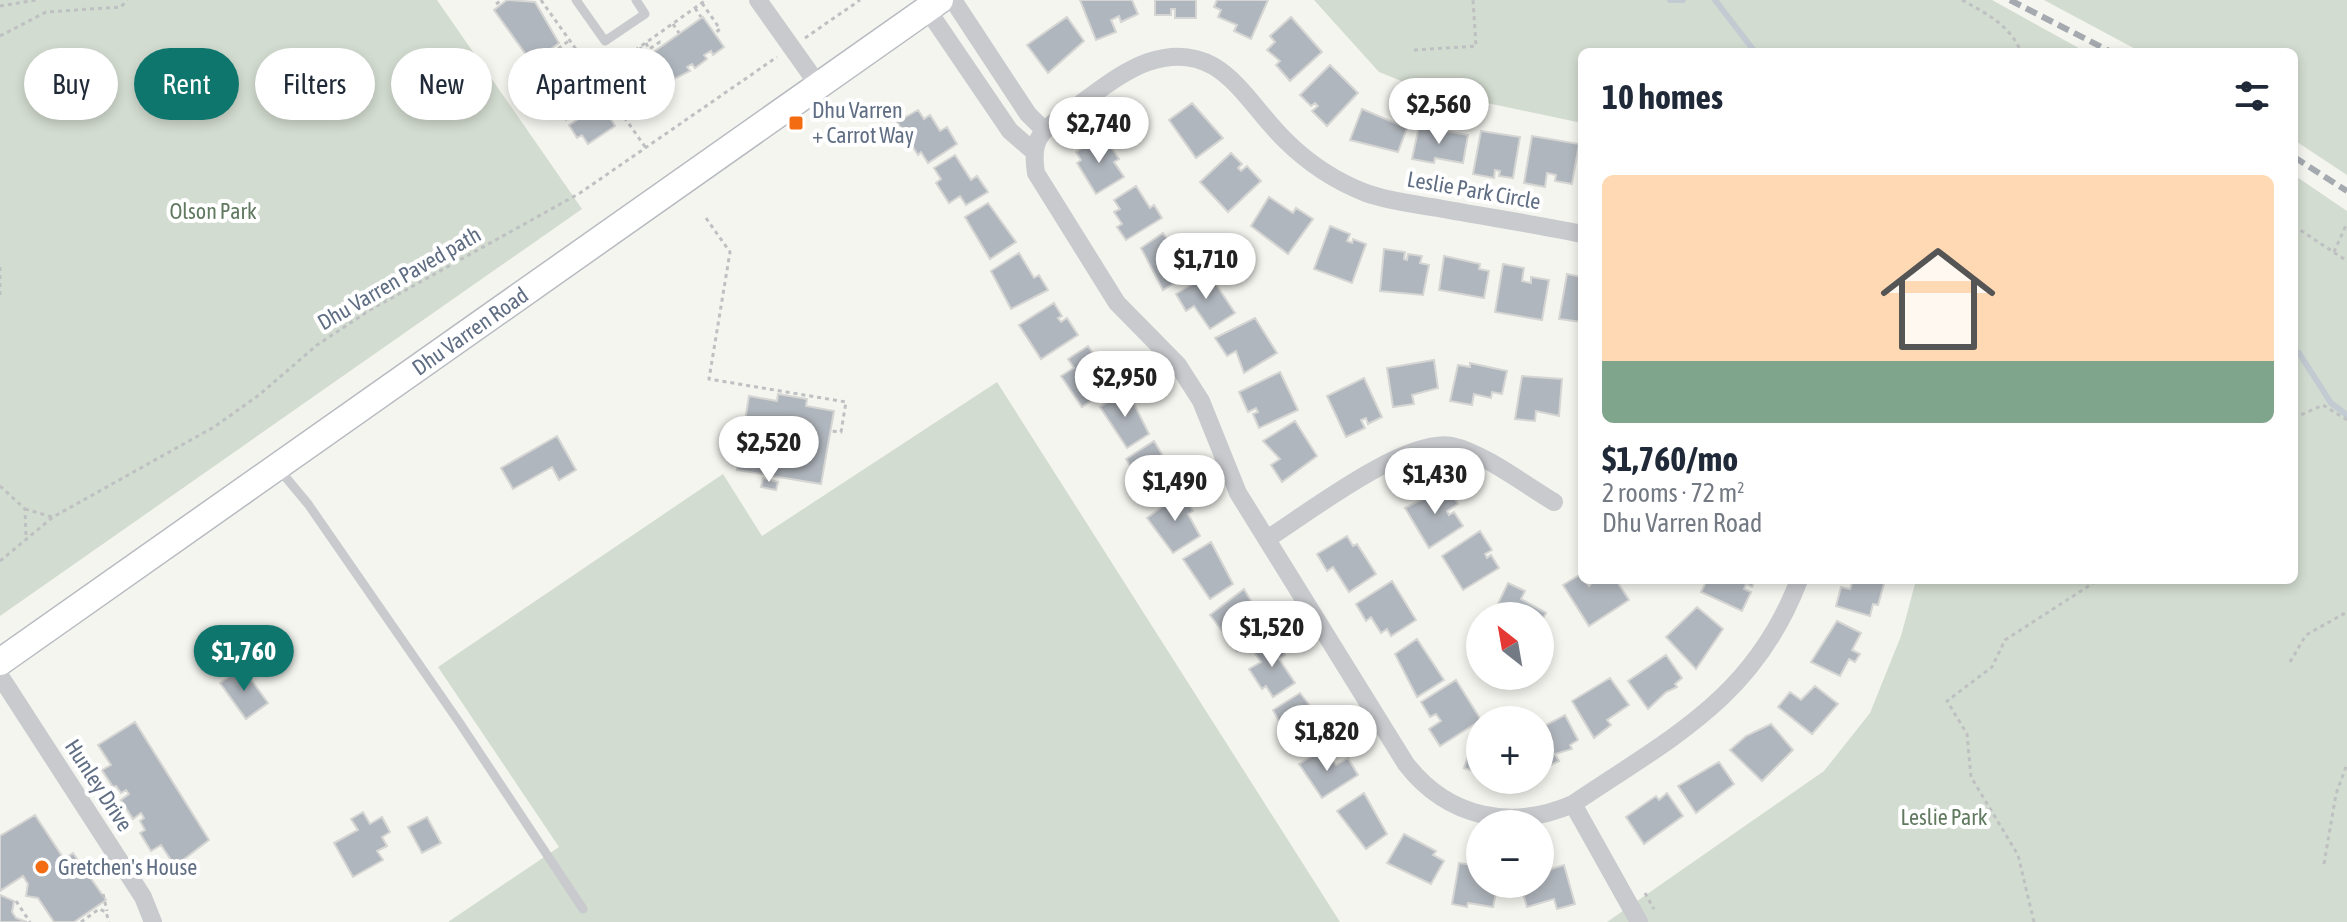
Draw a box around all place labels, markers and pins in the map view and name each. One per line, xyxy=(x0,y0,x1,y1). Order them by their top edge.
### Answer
pin: $2,560 xyxy=(1374,78,1504,146)
place label: Dhu Varren + Carrot Way xyxy=(812,97,914,148)
pin: $2,740 xyxy=(1034,97,1164,165)
marker: Dhu Varren + Carrot Way xyxy=(787,114,805,132)
pin: $1,710 xyxy=(1141,233,1271,301)
pin: $2,950 xyxy=(1060,351,1190,419)
pin: $2,520 xyxy=(704,416,834,484)
pin: $1,430 xyxy=(1370,448,1500,516)
pin: $1,490 xyxy=(1110,455,1240,523)
pin: $1,520 xyxy=(1207,601,1337,669)
pin: $1,760 xyxy=(179,625,309,693)
pin: $1,820 xyxy=(1262,705,1392,773)
place label: Gretchen's House xyxy=(58,854,197,880)
marker: Gretchen's House xyxy=(33,858,51,876)

